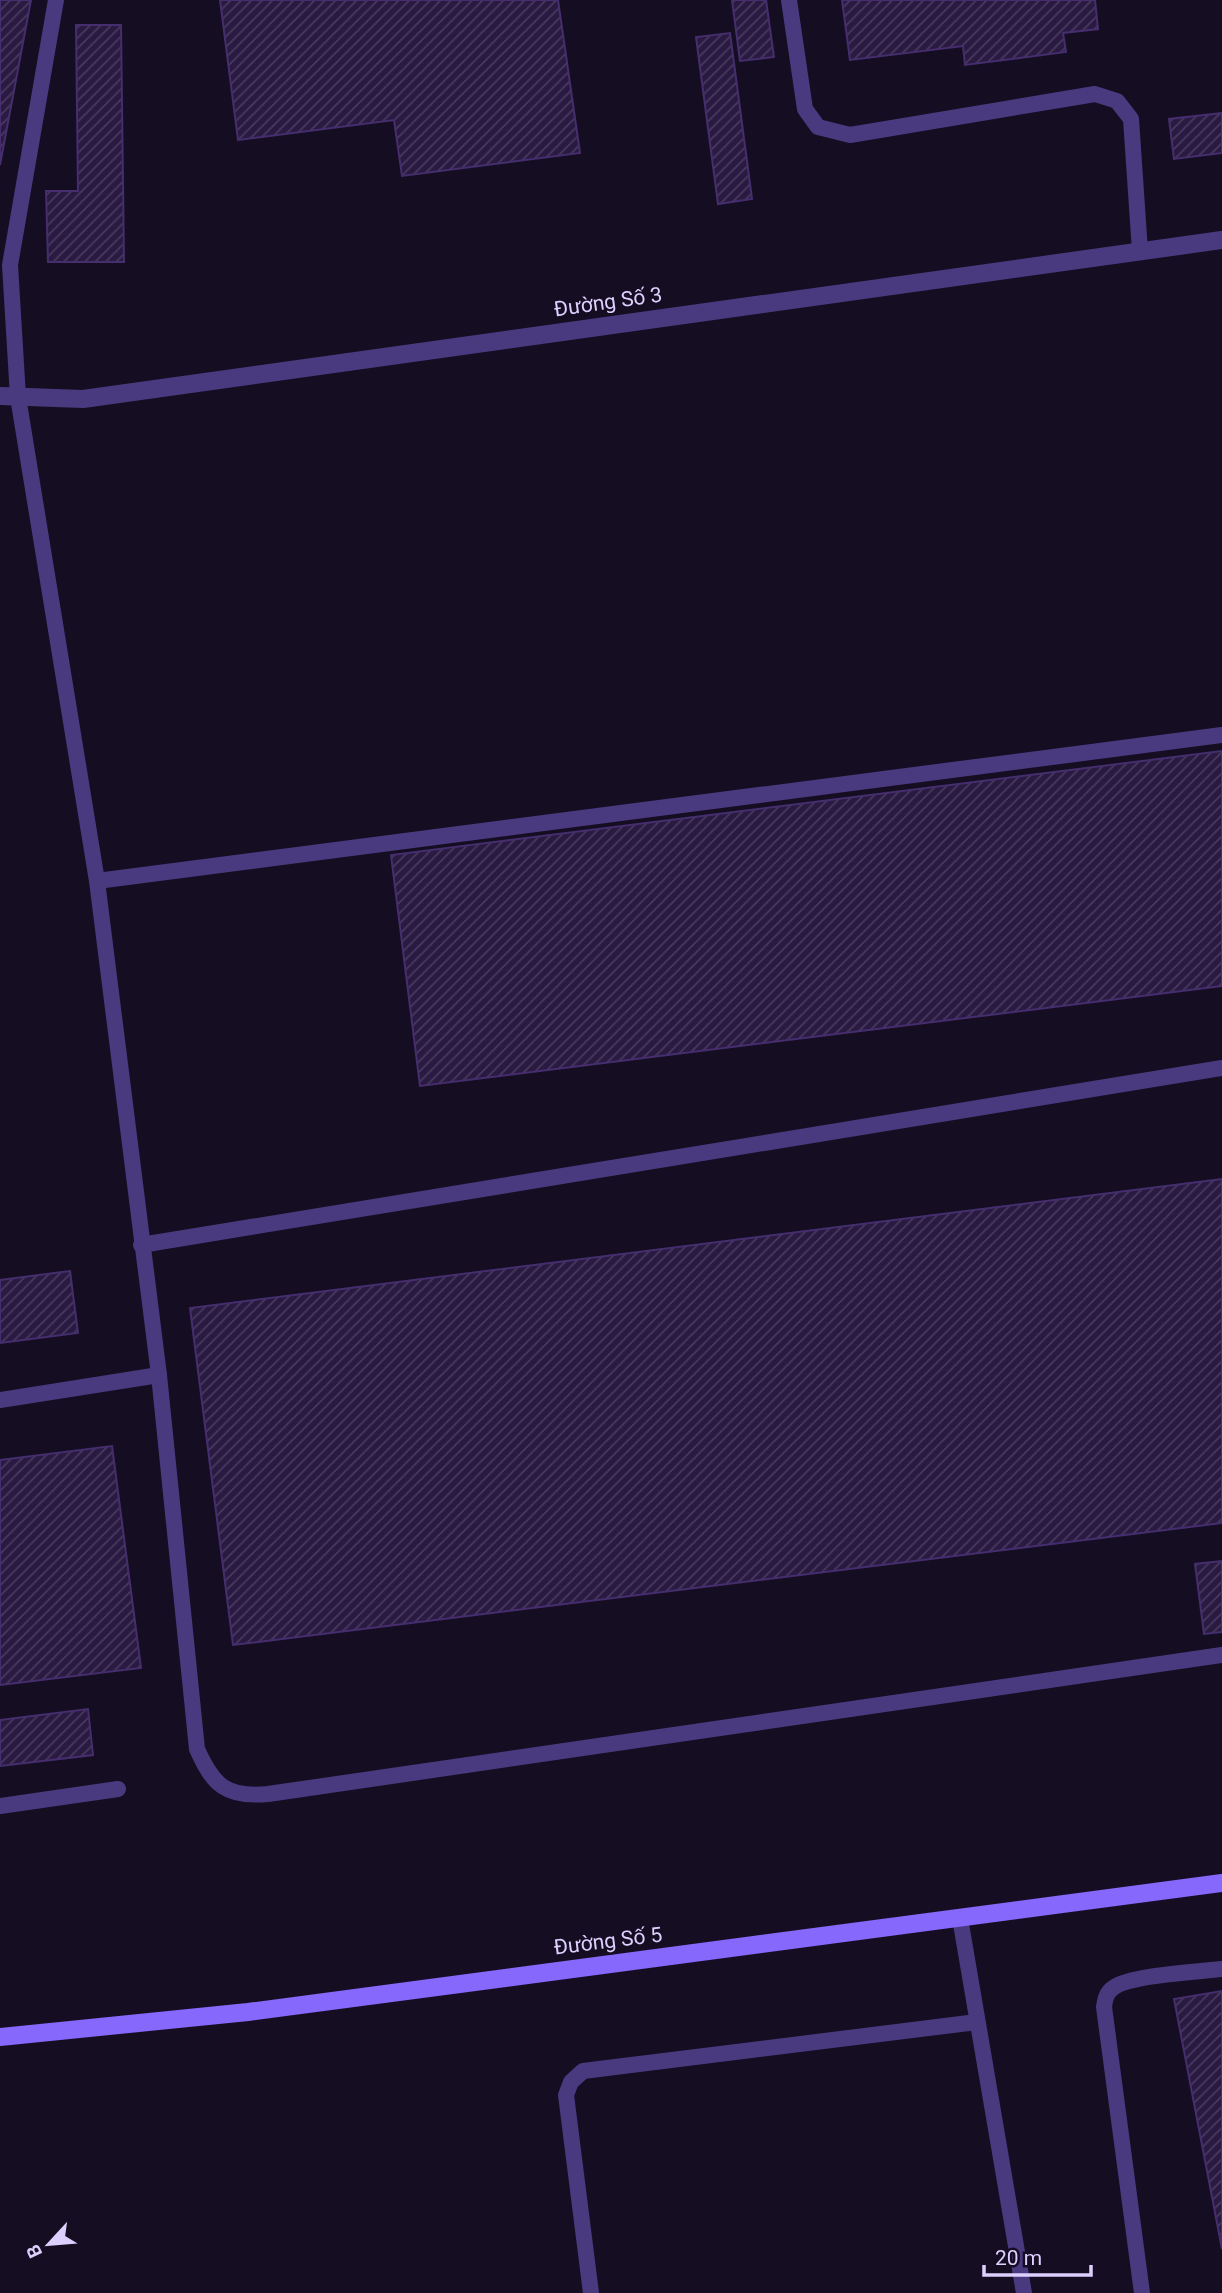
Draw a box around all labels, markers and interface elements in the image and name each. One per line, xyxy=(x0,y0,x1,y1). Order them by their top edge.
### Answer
street label: Đường Số 3 xyxy=(552,283,664,321)
street label: Đường Số 5 xyxy=(552,1922,664,1960)
north arrow xyxy=(14,2209,84,2279)
scale bar xyxy=(984,2234,1091,2278)
text: B xyxy=(21,2241,47,2262)
text: 20 m xyxy=(995,2246,1042,2270)

